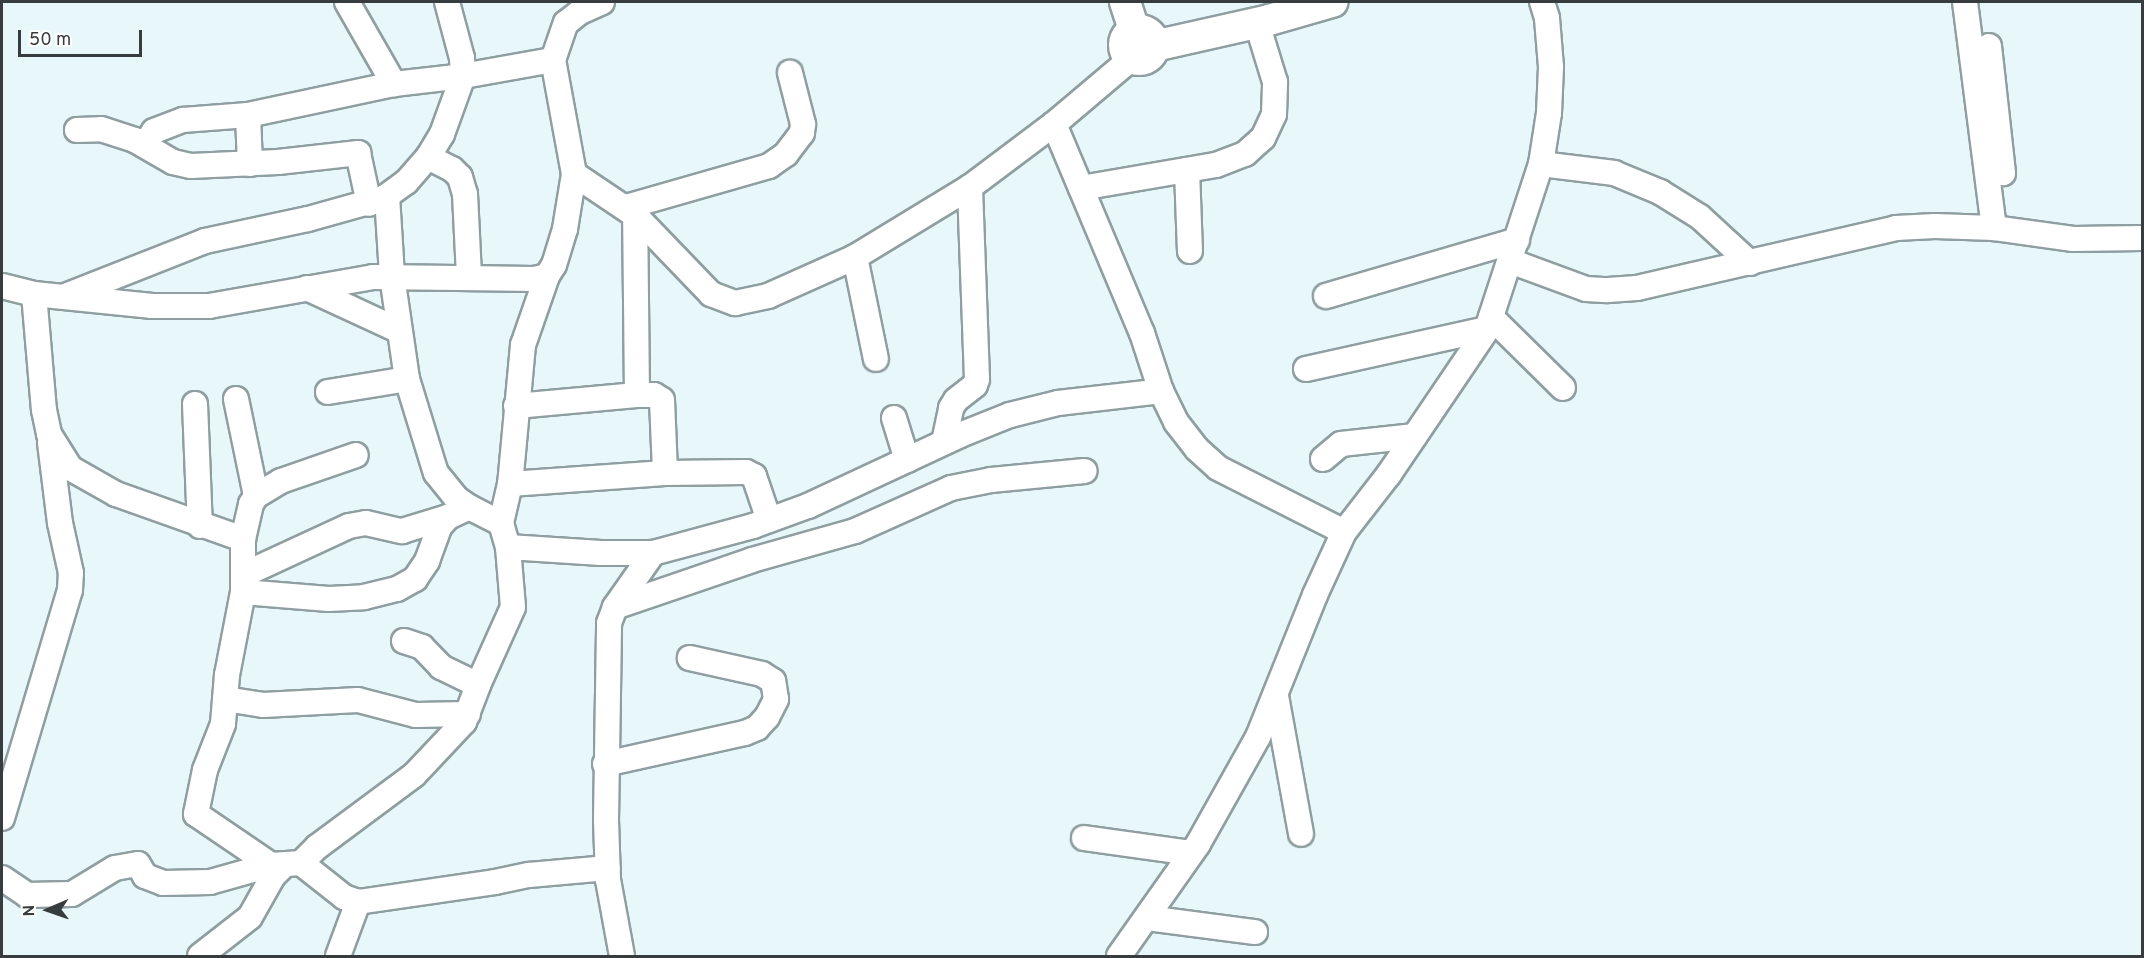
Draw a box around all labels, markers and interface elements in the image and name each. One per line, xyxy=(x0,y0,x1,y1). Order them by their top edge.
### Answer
scale bar xyxy=(21,18,146,56)
text: 50 m xyxy=(29,29,71,52)
north arrow xyxy=(18,880,78,940)
text: N xyxy=(20,905,40,917)

